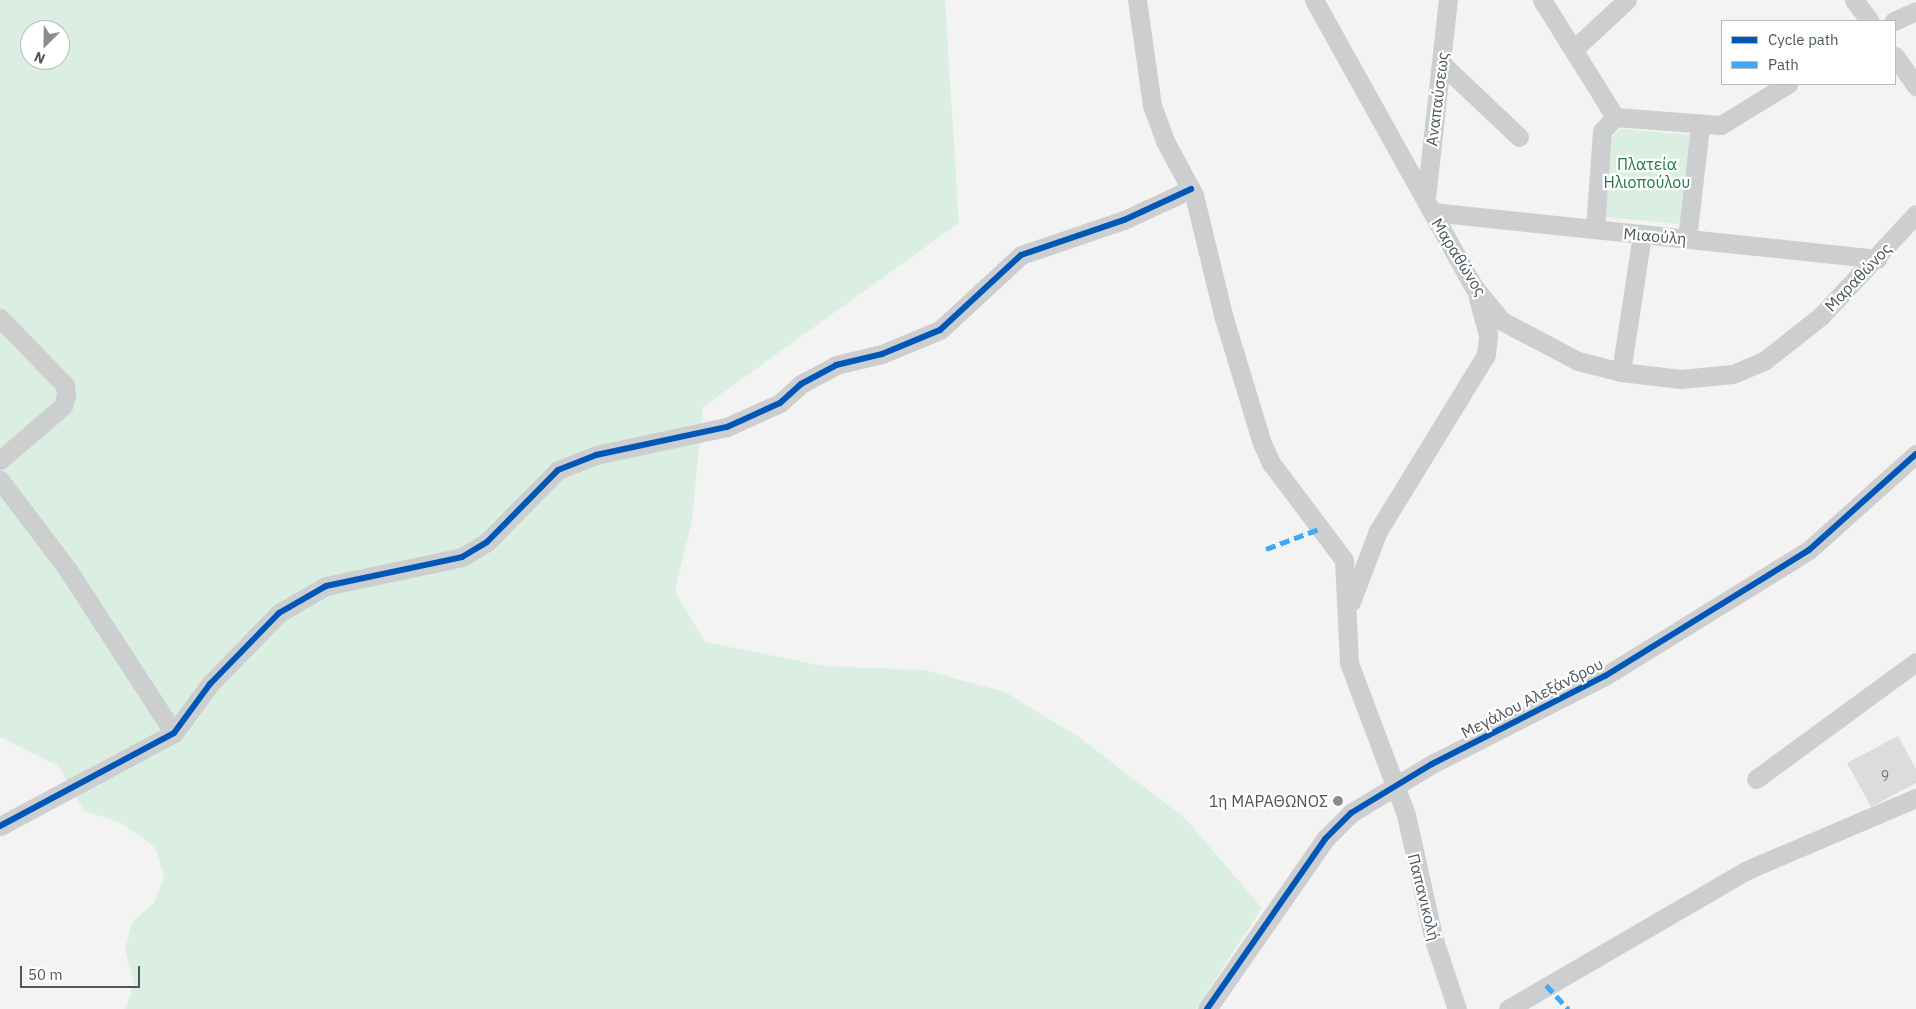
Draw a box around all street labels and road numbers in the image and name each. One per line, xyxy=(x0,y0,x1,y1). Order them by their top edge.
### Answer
street label: Αναπαύσεως xyxy=(1422,51,1452,147)
street label: Μαραθώνος xyxy=(1428,215,1490,299)
street label: Μιαούλη xyxy=(1623,224,1687,248)
street label: Μαραθώνος xyxy=(1821,239,1895,315)
street label: Μεγάλου Αλεξάνδρου xyxy=(1458,654,1606,742)
street label: Παπανικολή xyxy=(1404,852,1444,942)

